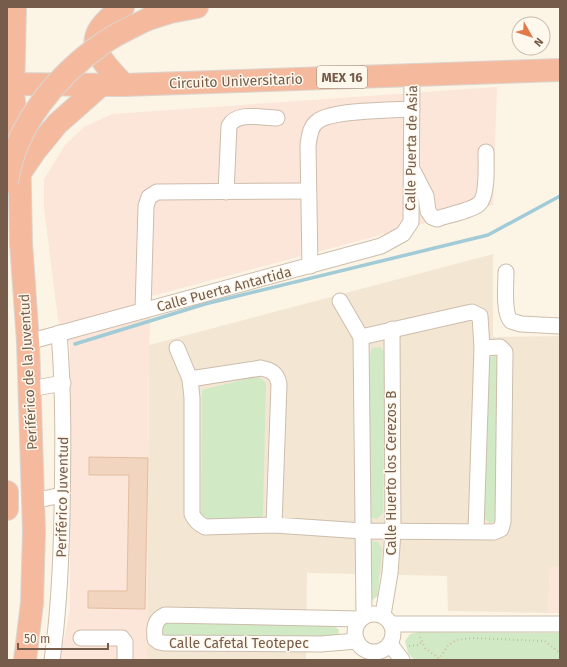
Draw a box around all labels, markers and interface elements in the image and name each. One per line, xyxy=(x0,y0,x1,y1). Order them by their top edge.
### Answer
north arrow xyxy=(511,16,551,56)
text: N xyxy=(531,35,546,49)
road number: MEX 16 xyxy=(317,66,367,88)
street label: Circuito Universitario xyxy=(169,71,303,92)
street label: Calle Puerta de Asia xyxy=(402,85,421,211)
street label: Calle Puerta Antartida xyxy=(155,263,293,316)
street label: Periférico de la Juventud xyxy=(16,294,41,450)
street label: Calle Huerto los Cerezos B xyxy=(383,390,400,556)
street label: Periférico Juventud xyxy=(53,436,72,558)
scale bar xyxy=(18,625,108,651)
text: 50 m xyxy=(24,632,50,646)
street label: Calle Cafetal Teotepec xyxy=(169,635,309,652)

